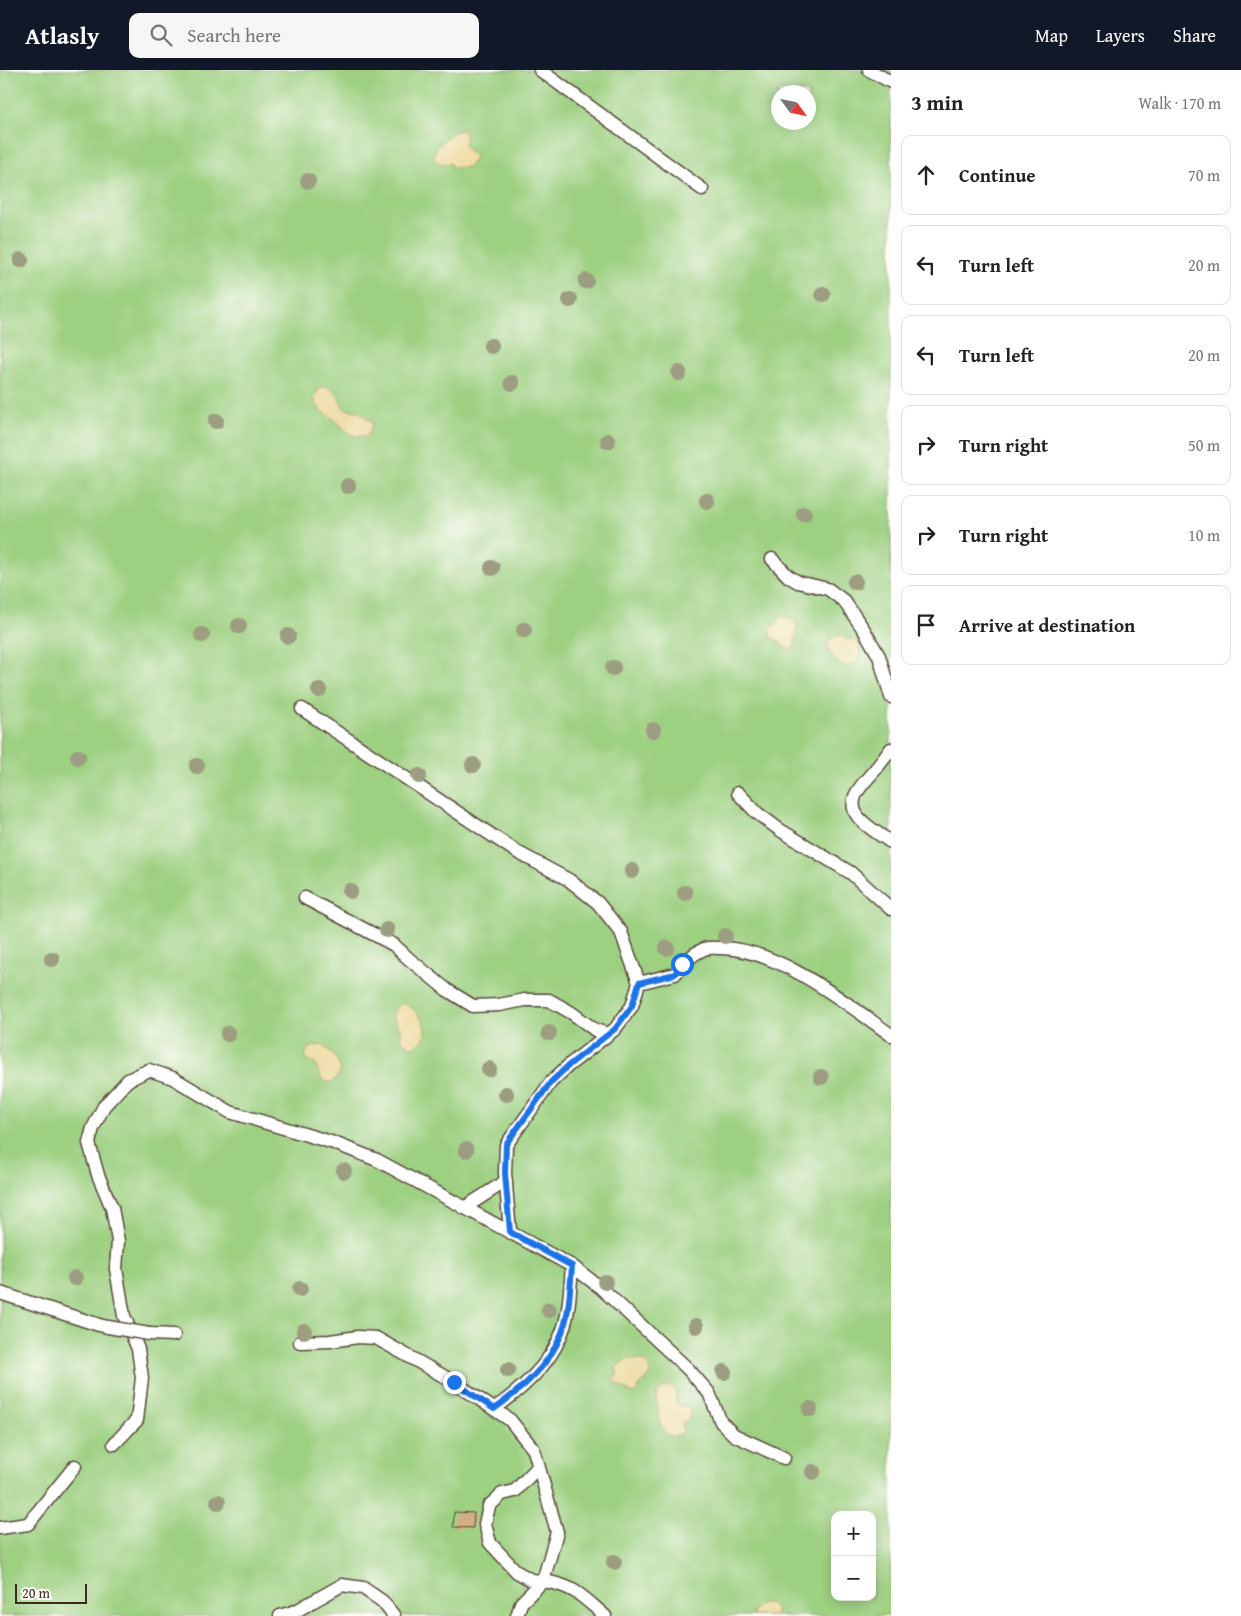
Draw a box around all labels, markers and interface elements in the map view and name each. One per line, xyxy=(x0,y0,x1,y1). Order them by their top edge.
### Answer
search box xyxy=(129,13,479,58)
text: Atlasly xyxy=(25,18,99,53)
icon: search xyxy=(147,21,175,49)
text: Search here xyxy=(187,21,281,49)
text: Map xyxy=(1035,22,1068,49)
text: Layers xyxy=(1096,22,1145,49)
text: Share xyxy=(1173,22,1216,49)
north arrow xyxy=(771,85,816,130)
text: 3 min xyxy=(911,87,963,118)
text: Walk · 170 m xyxy=(1138,91,1221,115)
icon: ahead xyxy=(912,161,940,189)
text: Continue xyxy=(959,161,1036,189)
text: 70 m xyxy=(1188,163,1220,187)
icon: left xyxy=(912,251,940,279)
text: Turn left xyxy=(959,251,1034,279)
text: 20 m xyxy=(1188,253,1220,277)
icon: left xyxy=(912,341,940,369)
text: Turn left xyxy=(959,341,1034,369)
text: 20 m xyxy=(1188,343,1220,367)
icon: right xyxy=(912,431,940,459)
text: Turn right xyxy=(959,431,1048,459)
text: 50 m xyxy=(1188,433,1220,457)
icon: right xyxy=(912,521,940,549)
text: Turn right xyxy=(959,521,1048,549)
text: 10 m xyxy=(1188,523,1220,547)
icon: arrive xyxy=(912,611,940,639)
text: Arrive at destination xyxy=(959,611,1135,639)
route start xyxy=(671,953,694,976)
route end xyxy=(443,1371,466,1394)
map controls xyxy=(831,1511,876,1601)
button: + xyxy=(831,1511,876,1556)
button: − xyxy=(831,1556,876,1601)
scale bar xyxy=(15,1581,88,1604)
text: 20 m xyxy=(22,1583,50,1603)

